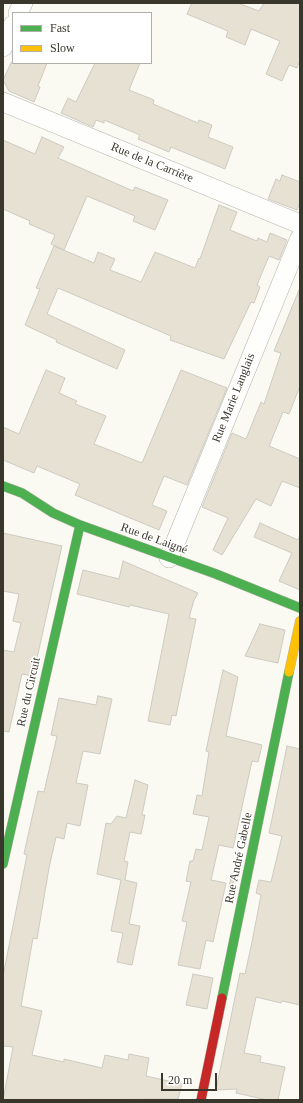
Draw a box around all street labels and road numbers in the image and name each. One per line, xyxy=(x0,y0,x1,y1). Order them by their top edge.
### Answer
street label: Rue de la Carrière xyxy=(109,140,195,186)
street label: Rue Marie Langlais xyxy=(209,351,259,445)
street label: Rue de Laigné xyxy=(119,520,189,558)
street label: Rue du Circuit xyxy=(14,656,44,728)
street label: Rue André Gabelle xyxy=(222,811,256,905)

